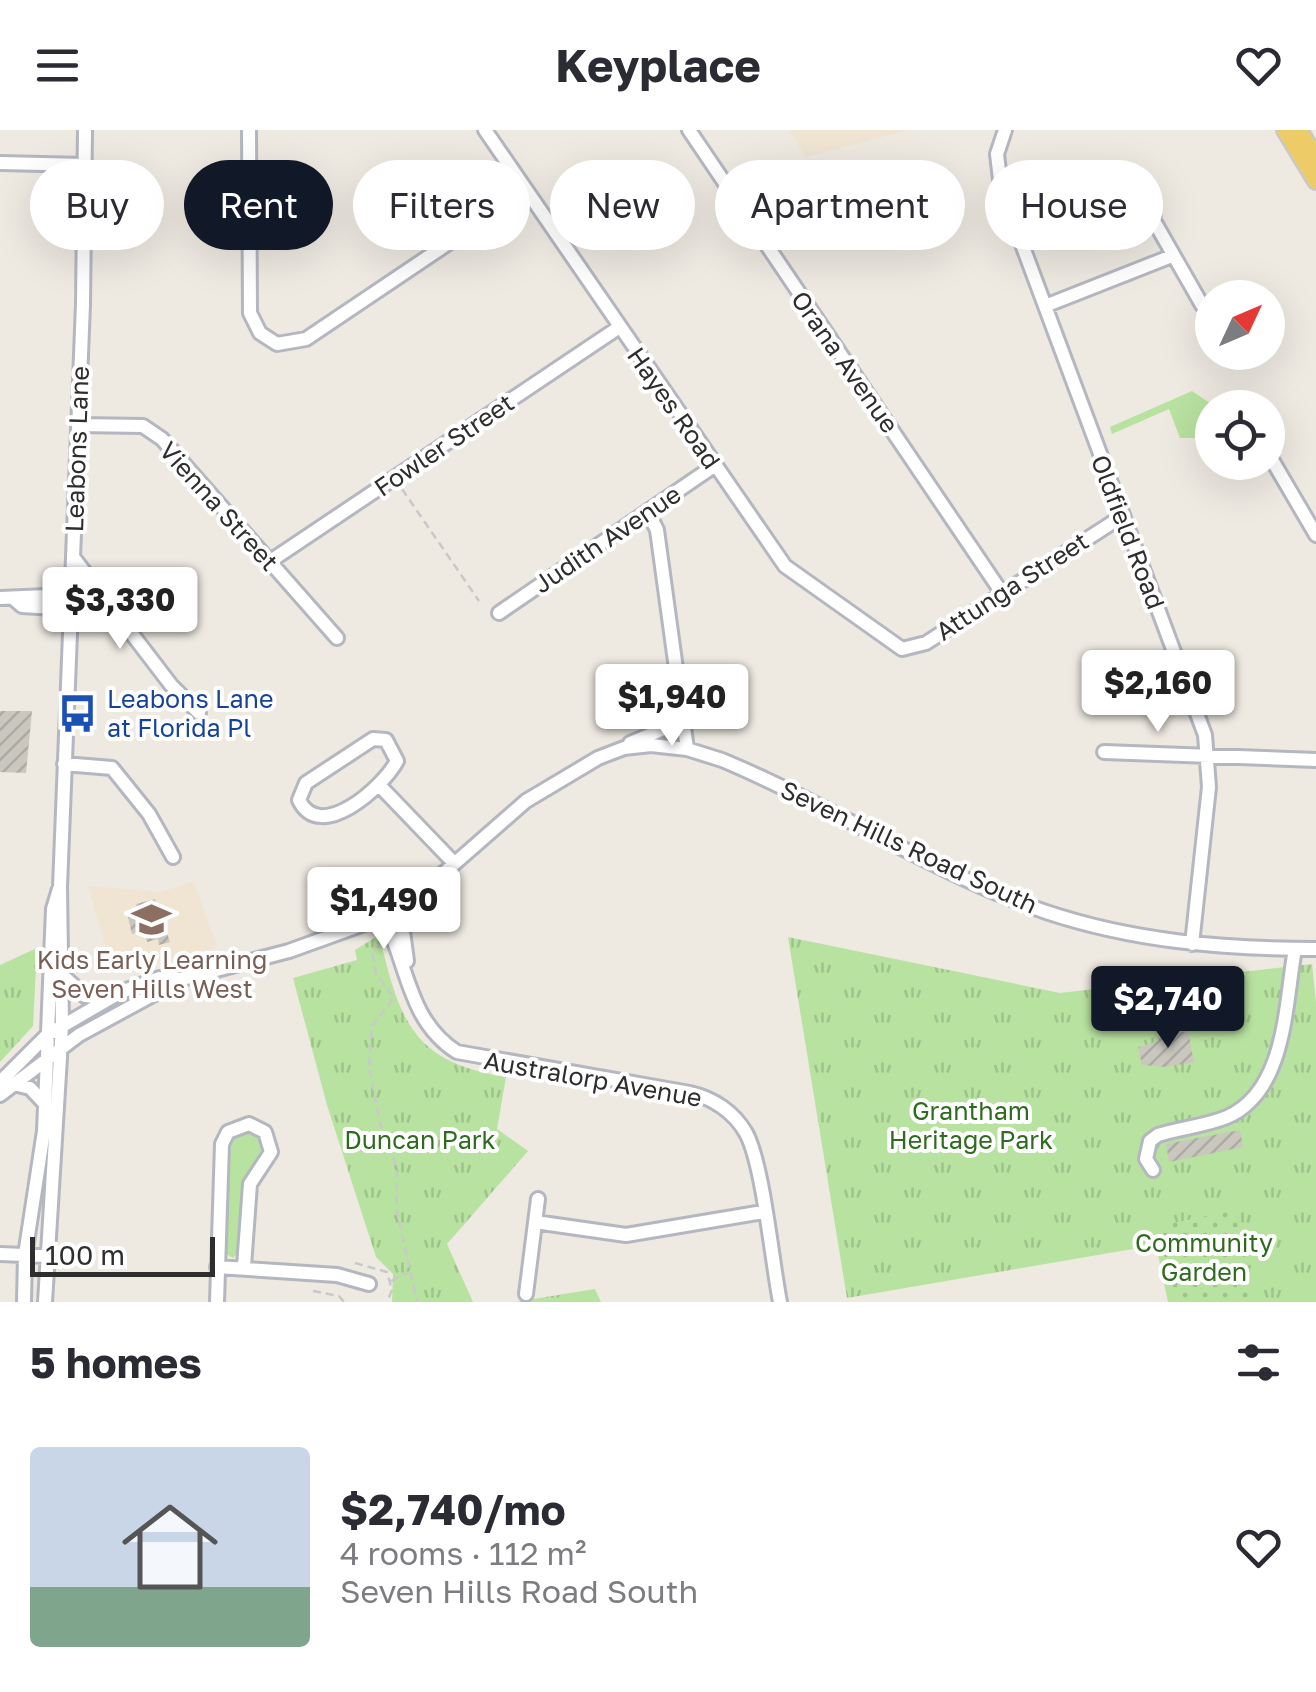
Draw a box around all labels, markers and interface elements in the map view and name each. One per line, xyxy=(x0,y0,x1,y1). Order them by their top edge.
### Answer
icon: menu xyxy=(30,38,85,93)
text: Keyplace xyxy=(555,38,761,92)
icon: heart xyxy=(1231,38,1286,93)
chip: Buy xyxy=(30,160,164,250)
chip: Rent xyxy=(184,160,333,250)
chip: Filters xyxy=(353,160,530,250)
chip: New xyxy=(550,160,695,250)
chip: Apartment xyxy=(715,160,965,250)
chip: House xyxy=(985,160,1163,250)
north arrow xyxy=(1195,280,1285,370)
map controls xyxy=(1195,280,1285,480)
street label: Orana Avenue xyxy=(785,285,906,439)
street label: Hayes Road xyxy=(621,341,728,475)
street label: Leabons Lane xyxy=(58,365,95,533)
street label: Fowler Street xyxy=(368,386,519,503)
button: locate xyxy=(1195,390,1285,480)
street label: Vienna Street xyxy=(153,435,285,577)
street label: Oldfield Road xyxy=(1085,450,1172,613)
street label: Judith Avenue xyxy=(527,478,686,599)
street label: Attunga Street xyxy=(930,525,1094,646)
pin: $3,330 xyxy=(39,567,201,652)
text: $3,330 xyxy=(64,580,176,618)
pin: $2,160 xyxy=(1077,650,1239,735)
text: $2,160 xyxy=(1104,663,1212,701)
pin: $1,940 xyxy=(591,664,753,749)
text: $1,940 xyxy=(617,677,727,715)
place label: Leabons Lane at Florida Pl xyxy=(107,683,273,743)
bus stop icon: Leabons Lane at Florida Pl xyxy=(56,692,98,734)
street label: Seven Hills Road South xyxy=(776,773,1043,920)
pin: $1,490 xyxy=(303,867,465,952)
text: $1,490 xyxy=(329,880,439,918)
school or university icon: Kids Early Learning Seven Hills West xyxy=(131,898,173,940)
place label: Kids Early Learning Seven Hills West xyxy=(37,944,267,1004)
pin: $2,740 xyxy=(1087,966,1249,1051)
text: $2,740 xyxy=(1113,979,1223,1017)
street label: Australorp Avenue xyxy=(482,1044,704,1113)
park label: Grantham Heritage Park xyxy=(889,1095,1053,1155)
park label: Duncan Park xyxy=(344,1124,496,1155)
park label: Community Garden xyxy=(1135,1227,1273,1287)
scale bar xyxy=(30,1232,215,1276)
text: 100 m xyxy=(45,1238,125,1271)
icon: filters xyxy=(1231,1335,1286,1390)
text: 5 homes xyxy=(30,1337,202,1387)
text: $2,740/mo xyxy=(340,1484,566,1534)
icon: home xyxy=(110,1487,230,1607)
icon: heart xyxy=(1231,1520,1286,1575)
text: 4 rooms · 112 m² xyxy=(340,1534,586,1572)
text: Seven Hills Road South xyxy=(340,1572,698,1610)

